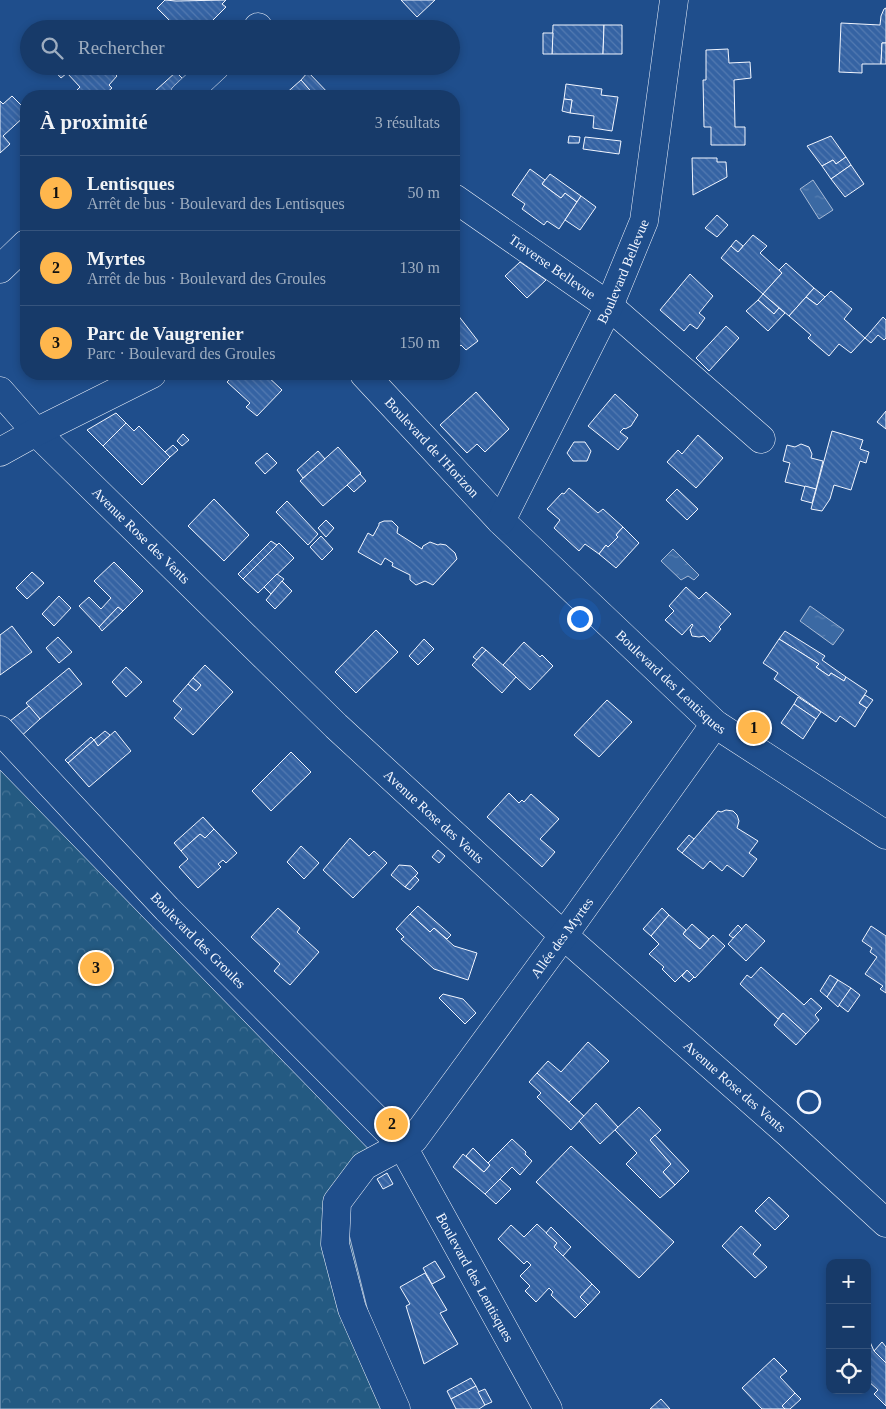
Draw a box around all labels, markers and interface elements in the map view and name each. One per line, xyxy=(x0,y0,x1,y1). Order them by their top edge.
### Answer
search box xyxy=(20,20,460,75)
icon: search xyxy=(38,34,66,62)
text: Rechercher xyxy=(78,37,165,58)
text: À proximité xyxy=(40,110,148,134)
text: 3 résultats xyxy=(375,114,440,131)
text: Lentisques xyxy=(87,173,175,194)
text: 1 xyxy=(52,184,60,201)
text: 50 m xyxy=(408,184,440,201)
text: Arrêt de bus · Boulevard des Lentisques xyxy=(87,195,345,212)
street label: Boulevard Bellevue xyxy=(594,217,651,326)
street label: Traverse Bellevue xyxy=(506,231,599,302)
text: Myrtes xyxy=(87,248,145,269)
text: 2 xyxy=(52,259,60,276)
text: 130 m xyxy=(400,259,440,276)
text: Arrêt de bus · Boulevard des Groules xyxy=(87,270,326,287)
text: Parc de Vaugrenier xyxy=(87,323,244,344)
text: 3 xyxy=(52,334,60,351)
text: 150 m xyxy=(400,334,440,351)
text: Parc · Boulevard des Groules xyxy=(87,345,275,362)
street label: Boulevard de l'Horizon xyxy=(382,394,482,500)
street label: Avenue Rose des Vents xyxy=(89,484,193,586)
your location xyxy=(567,606,593,632)
street label: Boulevard des Lentisques xyxy=(613,627,729,737)
pin: 1 xyxy=(738,709,770,747)
street label: Avenue Rose des Vents xyxy=(381,767,487,866)
street label: Boulevard des Groules xyxy=(148,889,249,991)
street label: Allée des Myrtes xyxy=(527,895,596,981)
pin: 3 xyxy=(80,949,112,987)
street label: Avenue Rose des Vents xyxy=(681,1037,789,1135)
pin: 2 xyxy=(376,1105,408,1143)
street label: Boulevard des Lentisques xyxy=(434,1210,517,1344)
map controls xyxy=(826,1259,871,1394)
button: + xyxy=(826,1259,871,1304)
button: − xyxy=(826,1304,871,1349)
button: locate xyxy=(826,1349,871,1394)

